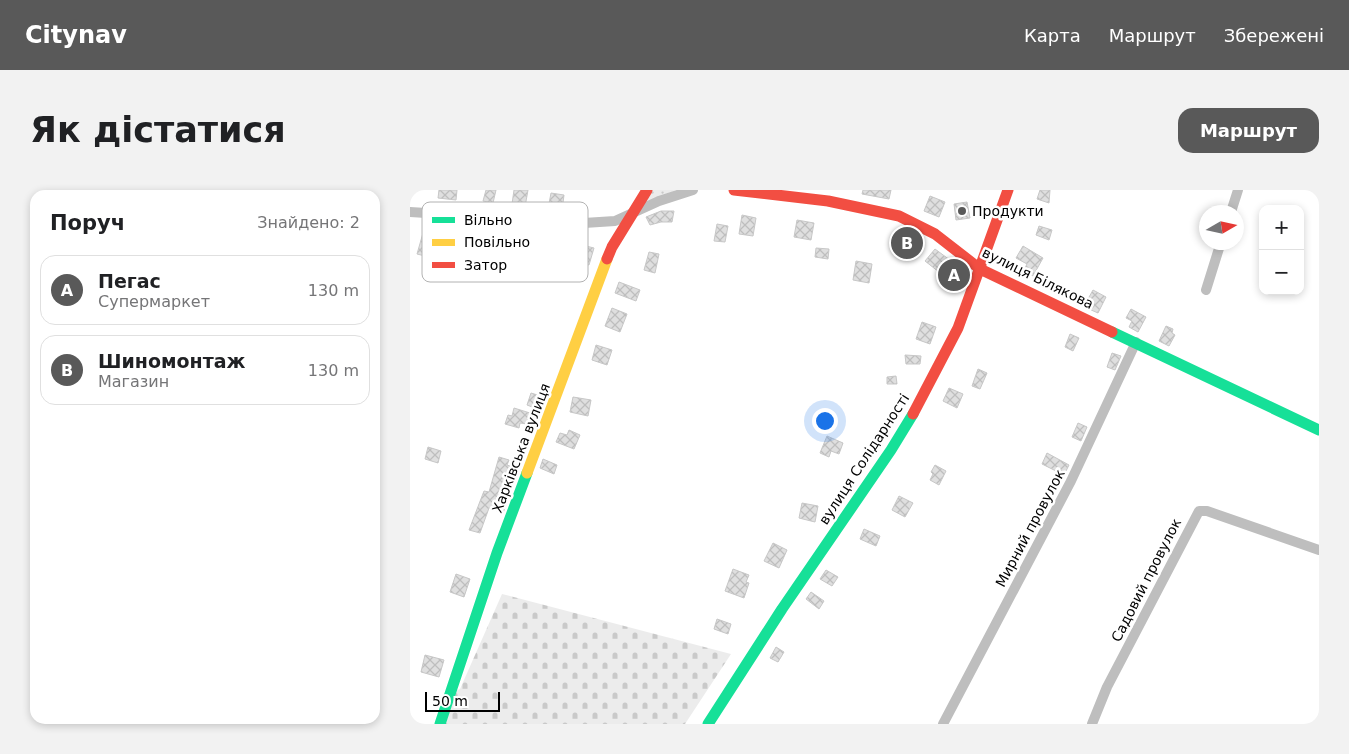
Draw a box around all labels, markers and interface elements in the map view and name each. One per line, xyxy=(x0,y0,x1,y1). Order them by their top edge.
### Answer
text: Citynav xyxy=(25,21,127,49)
text: Карта xyxy=(1024,25,1081,46)
text: Маршрут xyxy=(1109,25,1196,46)
text: Збережені xyxy=(1224,25,1324,46)
button: Маршрут xyxy=(1178,108,1319,153)
text: Як дістатися xyxy=(30,110,286,150)
legend xyxy=(422,202,588,282)
place label: Продукти xyxy=(972,203,1044,219)
marker: Продукти xyxy=(956,205,968,217)
north arrow xyxy=(1199,205,1244,250)
map controls xyxy=(1259,205,1304,295)
button: + xyxy=(1259,205,1304,250)
text: Поруч xyxy=(50,211,125,235)
text: Вільно xyxy=(464,212,512,228)
text: Знайдено: 2 xyxy=(257,213,360,232)
pin: B xyxy=(891,224,923,262)
text: Повільно xyxy=(464,234,530,250)
street label: вулиця Білякова xyxy=(980,244,1096,312)
button: − xyxy=(1259,250,1304,295)
pin: A xyxy=(938,256,970,294)
text: Затор xyxy=(464,257,507,273)
text: Пегас xyxy=(98,270,161,292)
text: A xyxy=(61,281,73,300)
text: 130 m xyxy=(308,281,359,300)
text: Супермаркет xyxy=(98,292,210,311)
text: Шиномонтаж xyxy=(98,350,245,372)
text: B xyxy=(61,361,73,380)
text: 130 m xyxy=(308,361,359,380)
text: Магазин xyxy=(98,372,169,391)
street label: Харківська вулиця xyxy=(489,381,553,515)
street label: вулиця Солідарності xyxy=(816,391,912,527)
your location xyxy=(812,408,838,434)
street label: Мирний провулок xyxy=(992,466,1068,590)
street label: Садовий провулок xyxy=(1108,516,1184,644)
scale bar xyxy=(425,689,500,712)
text: 50 m xyxy=(432,693,468,709)

